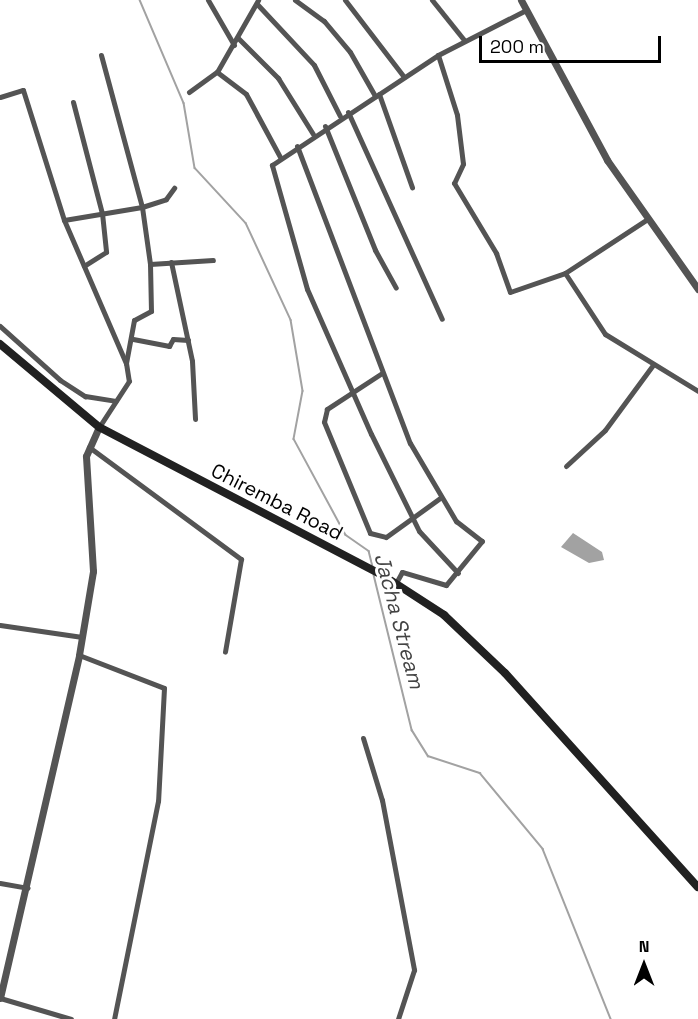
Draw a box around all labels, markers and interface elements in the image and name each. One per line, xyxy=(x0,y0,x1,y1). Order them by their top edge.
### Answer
scale bar xyxy=(482,24,664,62)
text: 200 m xyxy=(490,35,544,58)
street label: Chiremba Road xyxy=(207,458,347,546)
water label: Jacha Stream xyxy=(369,550,429,692)
north arrow xyxy=(614,935,674,995)
text: N xyxy=(639,936,649,957)

